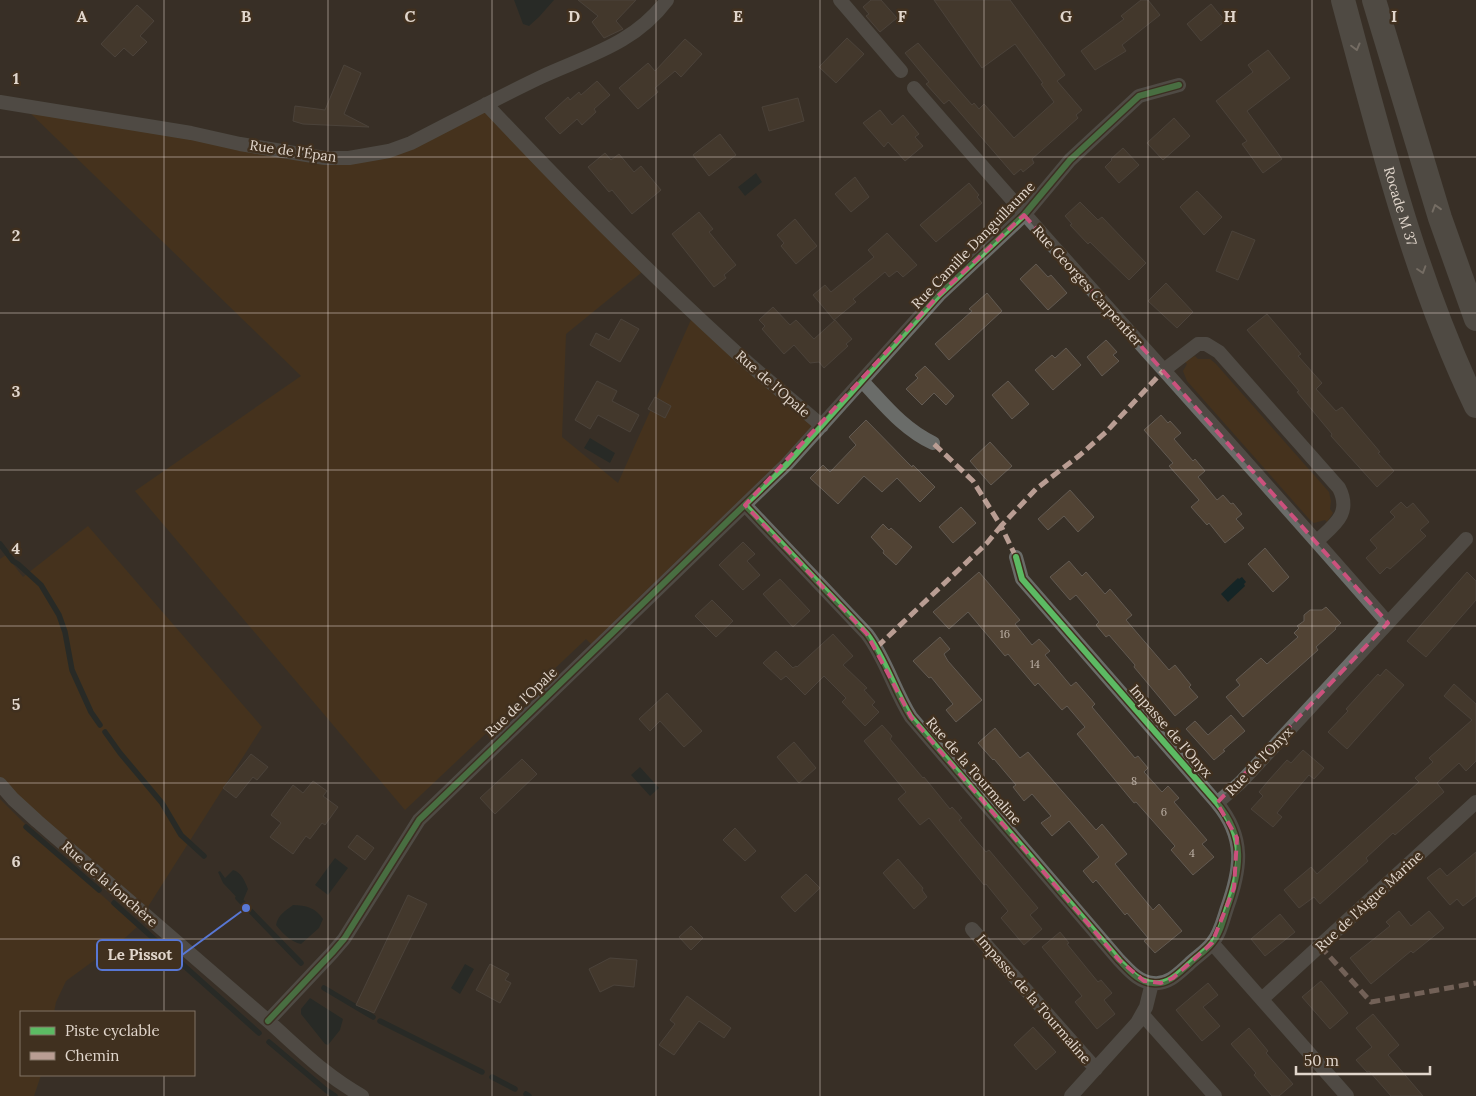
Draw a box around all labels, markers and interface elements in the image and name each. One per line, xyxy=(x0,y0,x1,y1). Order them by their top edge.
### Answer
text: A xyxy=(77,6,88,26)
text: B xyxy=(241,6,252,26)
text: C xyxy=(404,6,416,26)
text: D xyxy=(568,6,580,26)
text: E xyxy=(733,6,743,26)
text: F xyxy=(897,6,907,26)
text: G xyxy=(1060,6,1072,26)
text: H xyxy=(1224,6,1237,26)
text: I xyxy=(1391,6,1397,26)
one-way arrow xyxy=(1350,43,1361,51)
text: 1 xyxy=(13,68,19,88)
street label: Rue de l'Épan xyxy=(248,136,338,166)
street label: Rocade M 37 xyxy=(1380,165,1421,248)
street label: Rue Camille Danguillaume xyxy=(907,177,1039,312)
one-way arrow xyxy=(1432,204,1442,212)
street label: Rue Georges Carpentier xyxy=(1029,222,1147,350)
text: 2 xyxy=(12,225,20,245)
one-way arrow xyxy=(1416,265,1426,274)
street label: Rue de l'Opale xyxy=(732,347,814,422)
text: 3 xyxy=(12,381,21,401)
text: 4 xyxy=(12,538,21,558)
house number: 16 xyxy=(1000,627,1010,641)
house number: 14 xyxy=(1030,657,1040,671)
street label: Rue de l'Opale xyxy=(481,663,561,741)
street label: Impasse de l'Onyx xyxy=(1126,681,1217,782)
text: 5 xyxy=(12,694,21,714)
street label: Rue de la Tourmaline xyxy=(922,713,1026,829)
street label: Rue de l'Onyx xyxy=(1222,722,1297,799)
house number: 8 xyxy=(1131,774,1137,788)
house number: 6 xyxy=(1161,805,1167,819)
street label: Rue de la Jonchère xyxy=(58,837,162,931)
house number: 4 xyxy=(1189,846,1195,860)
street label: Rue de l'Aigue Marine xyxy=(1312,846,1427,955)
text: 6 xyxy=(11,851,21,871)
street label: Impasse de la Tourmaline xyxy=(973,931,1095,1068)
callout: Le Pissot xyxy=(97,940,182,970)
text: Le Pissot xyxy=(108,945,173,964)
legend xyxy=(20,1011,195,1076)
text: Piste cyclable xyxy=(65,1021,160,1040)
scale bar xyxy=(1296,1044,1430,1076)
text: Chemin xyxy=(65,1046,119,1065)
text: 50 m xyxy=(1304,1051,1339,1070)

